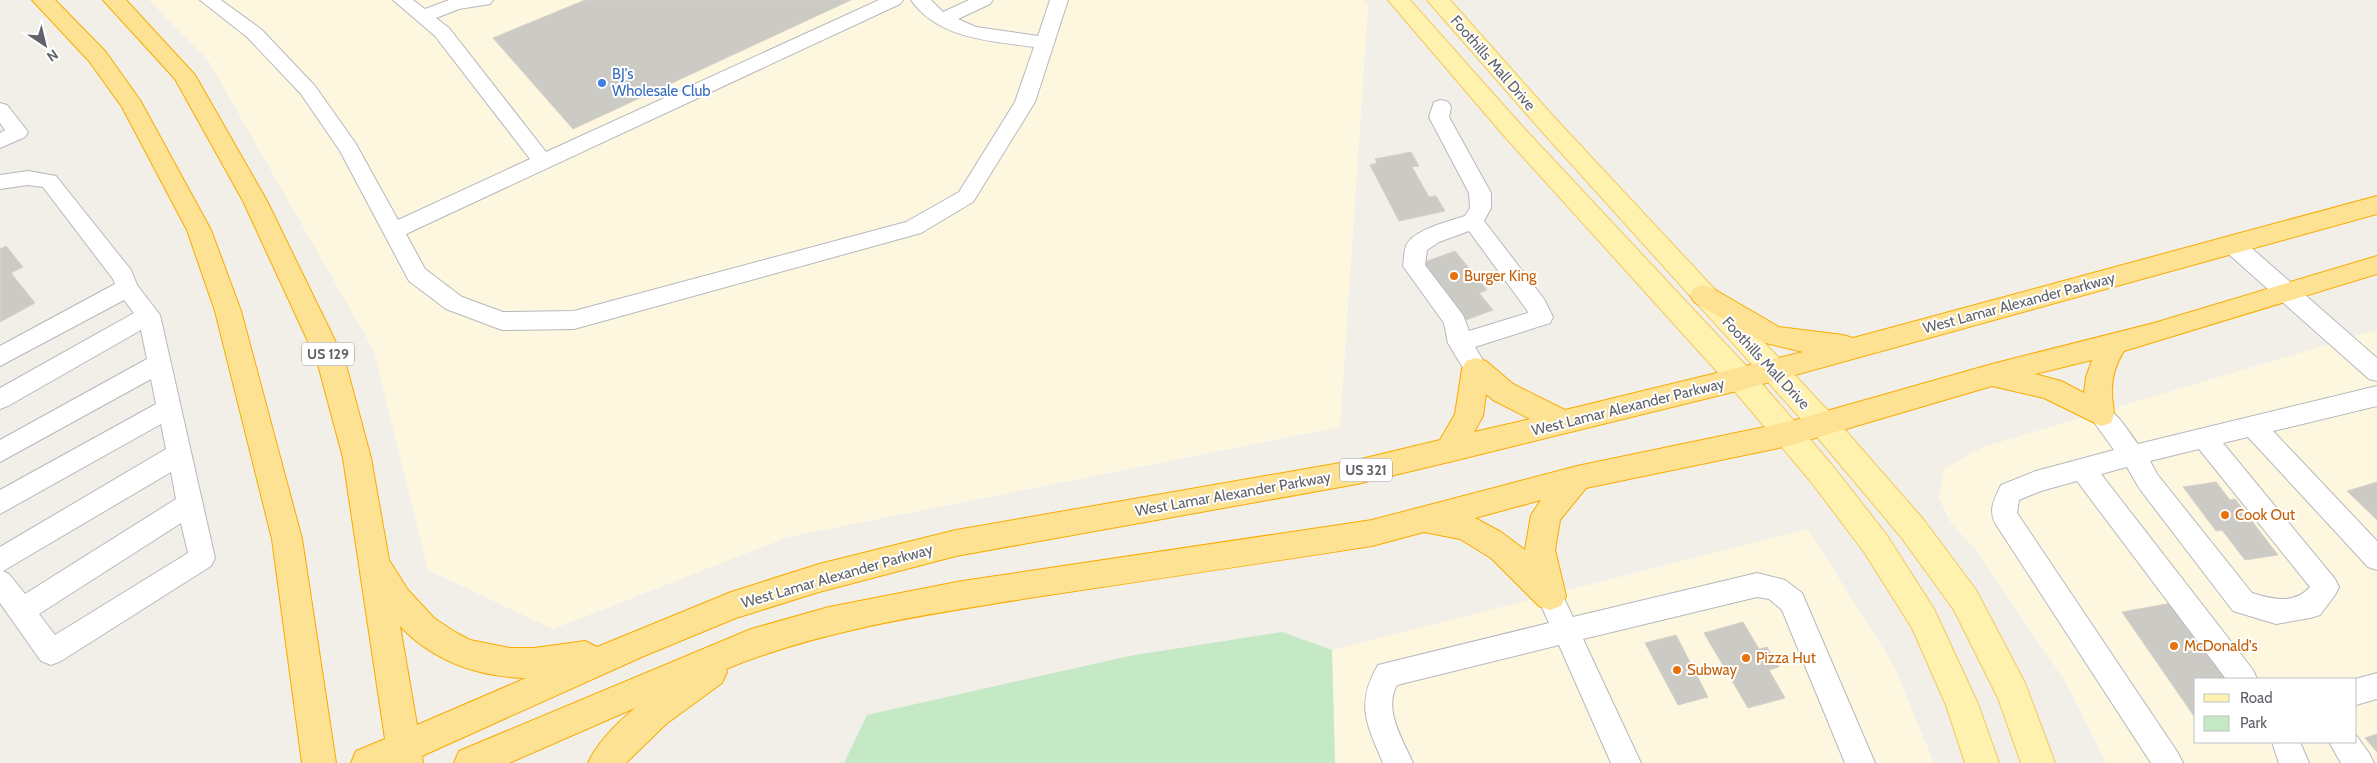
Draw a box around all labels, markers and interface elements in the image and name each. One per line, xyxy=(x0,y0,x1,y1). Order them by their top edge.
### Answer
street label: Foothills Mall Drive xyxy=(1447,12,1539,114)
north arrow xyxy=(20,20,70,70)
text: N xyxy=(43,45,62,66)
place label: BJ's Wholesale Club xyxy=(612,65,711,100)
marker: BJ's Wholesale Club xyxy=(596,77,608,89)
place label: Burger King xyxy=(1464,267,1537,285)
street label: West Lamar Alexander Parkway xyxy=(1921,269,2118,337)
marker: Burger King xyxy=(1448,270,1460,282)
street label: Foothills Mall Drive xyxy=(1718,313,1814,413)
road number: US 129 xyxy=(302,342,354,366)
street label: West Lamar Alexander Parkway xyxy=(1530,374,1727,440)
road number: US 321 xyxy=(1340,458,1392,482)
street label: West Lamar Alexander Parkway xyxy=(1134,468,1333,520)
place label: Cook Out xyxy=(2235,506,2295,524)
marker: Cook Out xyxy=(2219,509,2231,521)
street label: West Lamar Alexander Parkway xyxy=(739,540,935,612)
place label: McDonald's xyxy=(2184,637,2258,655)
marker: McDonald's xyxy=(2168,640,2180,652)
place label: Pizza Hut xyxy=(1756,649,1816,667)
marker: Pizza Hut xyxy=(1740,652,1752,664)
place label: Subway xyxy=(1687,661,1737,679)
marker: Subway xyxy=(1671,664,1683,676)
legend xyxy=(2194,678,2357,743)
text: Road xyxy=(2240,689,2273,707)
text: Park xyxy=(2240,714,2267,732)

